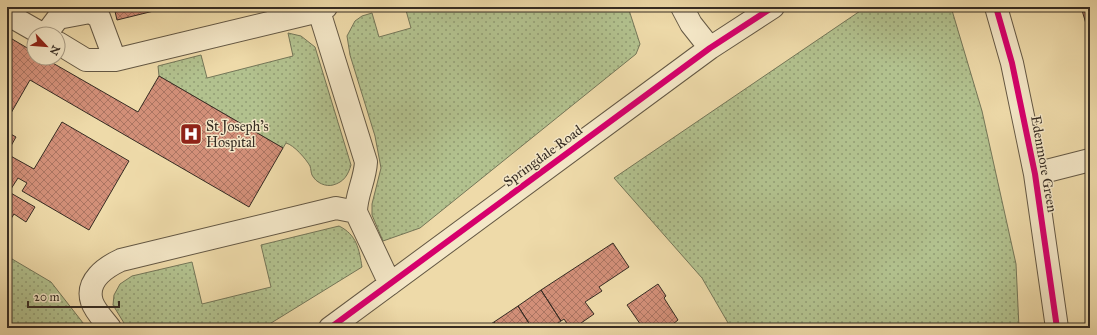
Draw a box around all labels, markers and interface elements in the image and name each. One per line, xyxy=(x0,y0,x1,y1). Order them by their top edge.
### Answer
north arrow xyxy=(26,26,66,66)
text: N xyxy=(46,43,62,58)
street label: Edenmore Green xyxy=(1027,114,1061,214)
place label: St Joseph's Hospital xyxy=(206,118,269,151)
hospital icon: St Joseph's Hospital xyxy=(178,121,204,147)
street label: Springdale Road xyxy=(500,122,586,190)
scale bar xyxy=(28,283,119,309)
text: 20 m xyxy=(34,290,60,304)

